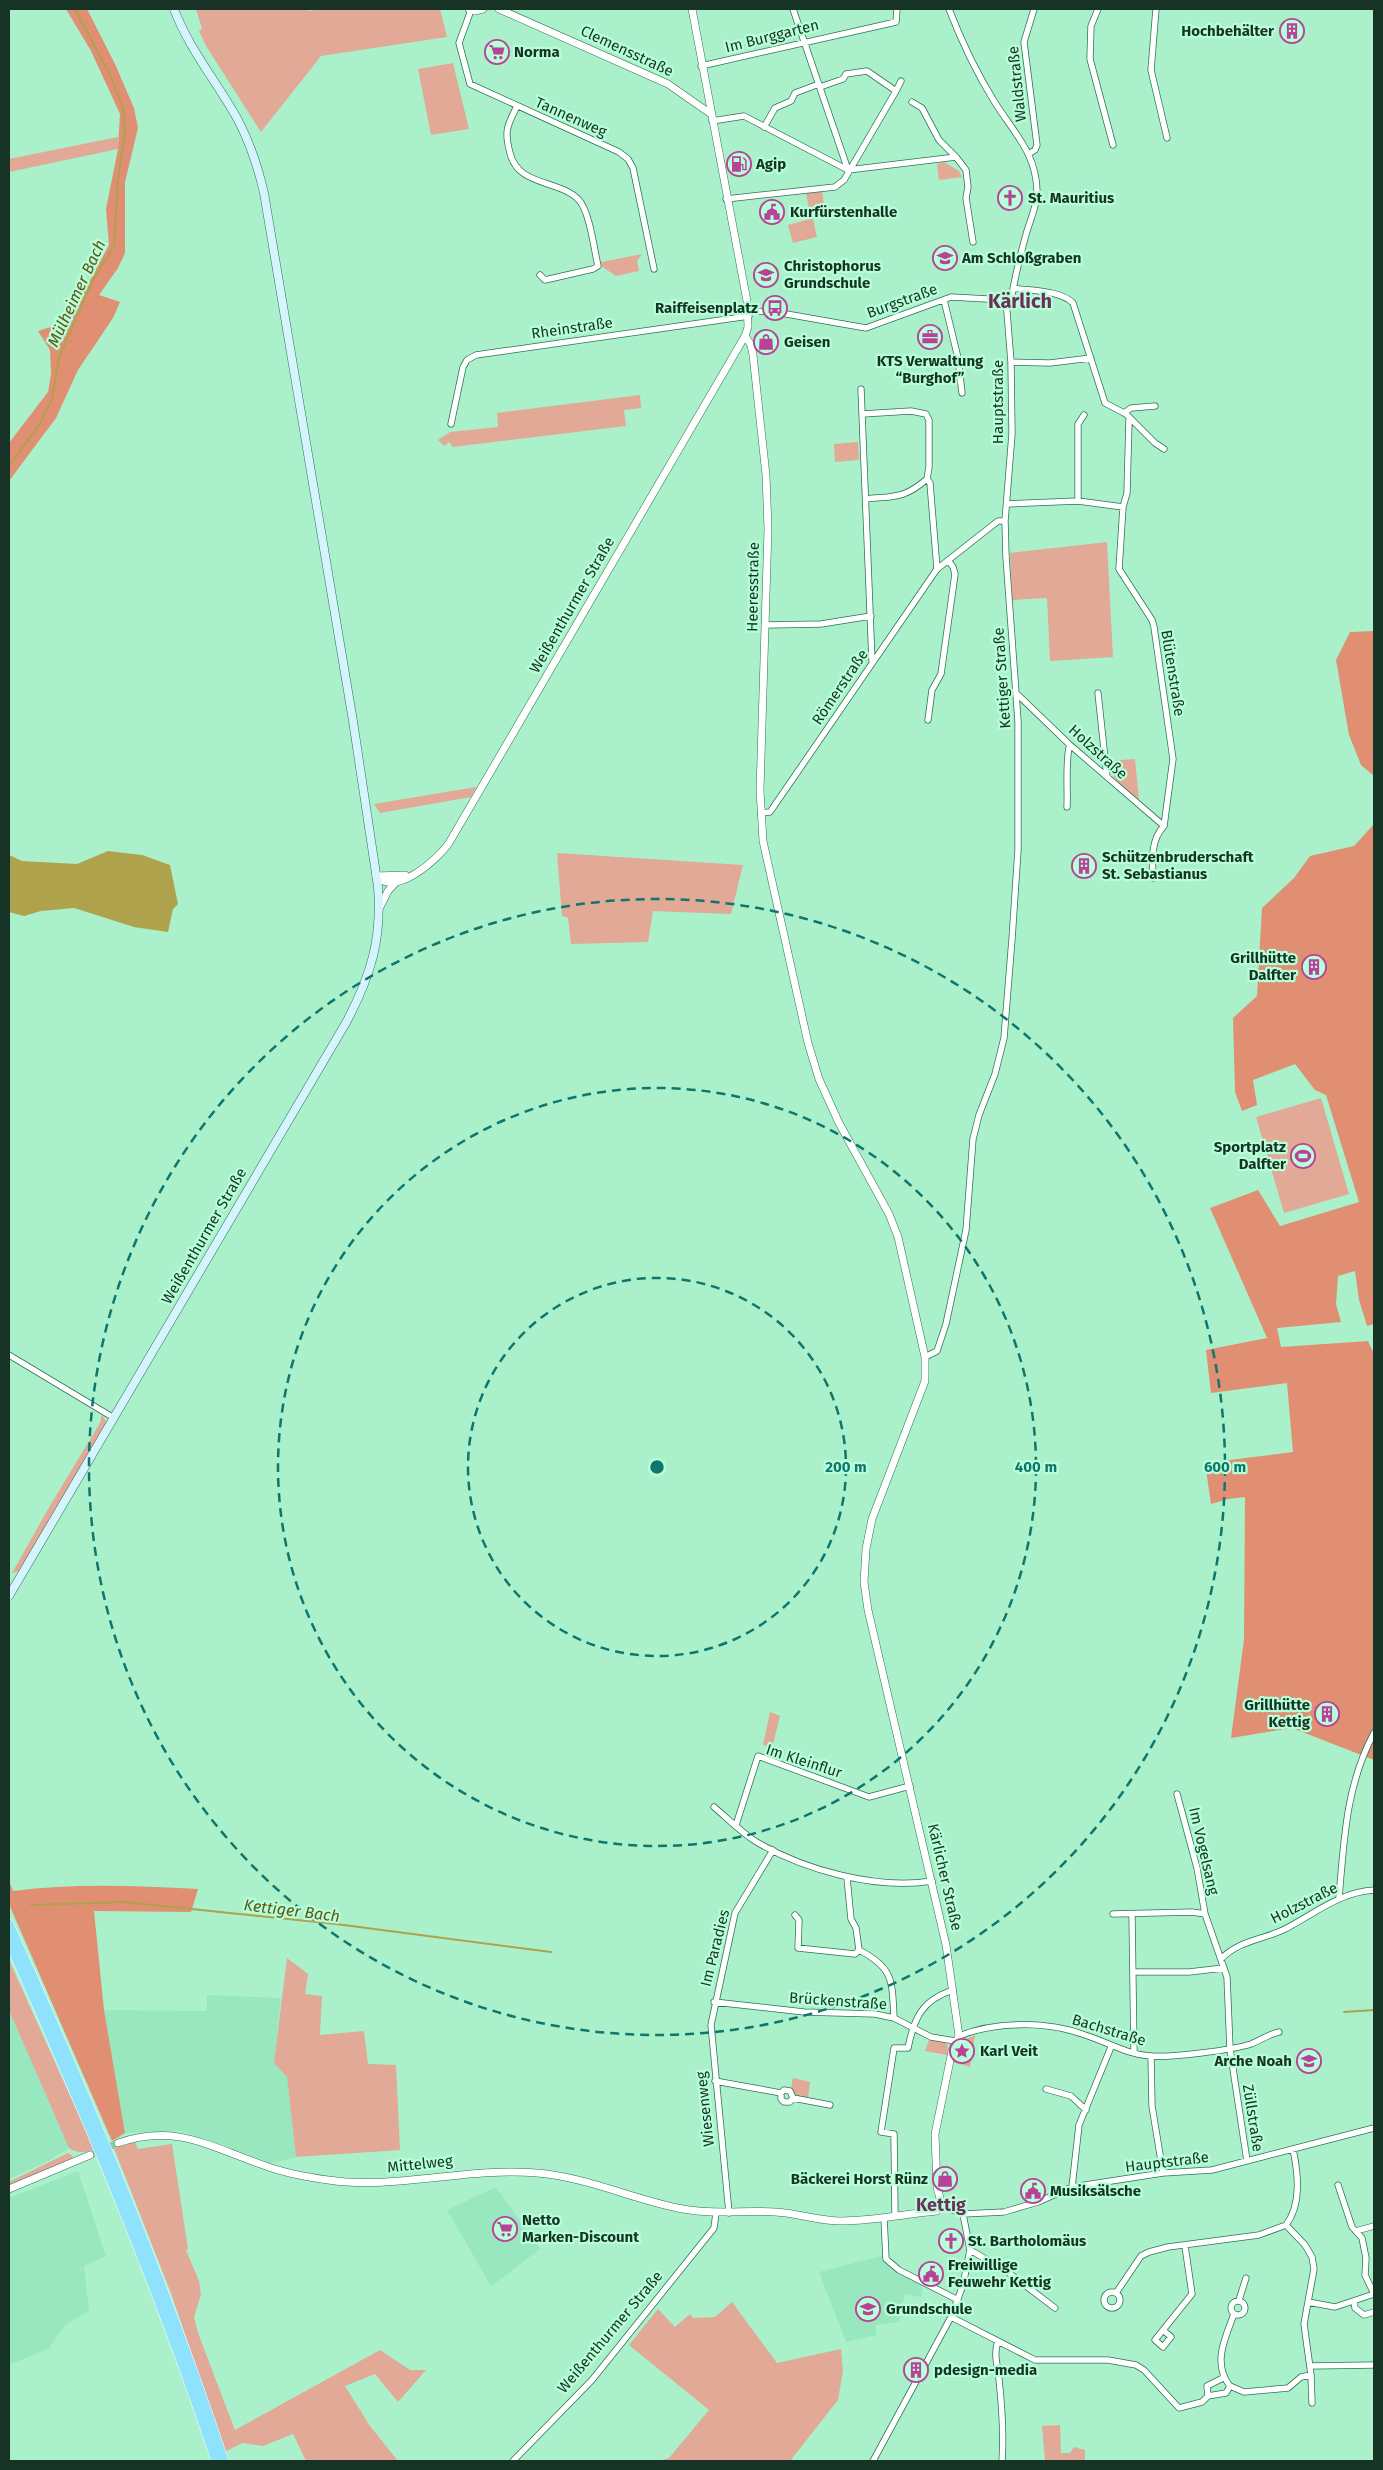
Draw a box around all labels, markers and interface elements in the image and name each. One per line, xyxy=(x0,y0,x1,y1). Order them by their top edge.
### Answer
street label: Im Burggarten xyxy=(723,16,821,56)
building icon: Hochbehälter xyxy=(1279,18,1305,44)
street label: Clemensstraße xyxy=(578,22,676,80)
place label: Hochbehälter xyxy=(1181,22,1275,40)
supermarket icon: Norma xyxy=(484,39,510,65)
place label: Norma xyxy=(514,43,560,61)
street label: Waldstraße xyxy=(1004,45,1030,123)
street label: Tannenweg xyxy=(532,93,610,141)
fuel station icon: Agip xyxy=(726,151,752,177)
place label: Agip xyxy=(755,155,786,173)
church icon: St. Mauritius xyxy=(997,185,1023,211)
place label: St. Mauritius xyxy=(1028,189,1114,207)
public building icon: Kurfürstenhalle xyxy=(759,199,785,225)
place label: Kurfürstenhalle xyxy=(790,203,897,221)
water label: Mülheimer Bach xyxy=(43,237,110,350)
school or university icon: Am Schloßgraben xyxy=(932,245,958,271)
place label: Am Schloßgraben xyxy=(961,249,1081,267)
place label: Christophorus Grundschule xyxy=(784,257,881,292)
school or university icon: Christophorus Grundschule xyxy=(753,262,779,288)
street label: Burgstraße xyxy=(864,280,940,322)
district label: Kärlich xyxy=(988,289,1052,313)
bus stop icon: Raiffeisenplatz xyxy=(762,295,788,321)
place label: Raiffeisenplatz xyxy=(655,299,758,317)
street label: Rheinstraße xyxy=(530,313,614,343)
office icon: KTS Verwaltung “Burghof” xyxy=(917,324,943,350)
shop icon: Geisen xyxy=(753,329,779,355)
place label: Geisen xyxy=(784,333,830,351)
place label: KTS Verwaltung “Burghof” xyxy=(877,352,984,387)
street label: Hauptstraße xyxy=(989,360,1007,444)
street label: Weißenthurmer Straße xyxy=(526,534,618,676)
street label: Heeresstraße xyxy=(743,542,763,632)
street label: Kettiger Straße xyxy=(989,627,1015,729)
street label: Blütenstraße xyxy=(1157,628,1189,718)
street label: Römerstraße xyxy=(808,646,872,728)
street label: Holzstraße xyxy=(1065,721,1131,783)
place label: Schützenbruderschaft St. Sebastianus xyxy=(1102,848,1254,883)
building icon: Schützenbruderschaft St. Sebastianus xyxy=(1071,853,1097,879)
place label: Grillhütte Dalfter xyxy=(1230,949,1297,984)
building icon: Grillhütte Dalfter xyxy=(1301,954,1327,980)
place label: Sportplatz Dalfter xyxy=(1214,1138,1287,1173)
sports icon: Sportplatz Dalfter xyxy=(1290,1143,1316,1169)
street label: Weißenthurmer Straße xyxy=(158,1165,250,1307)
centre of rings xyxy=(648,1458,666,1476)
text: 200 m xyxy=(825,1458,867,1476)
text: 400 m xyxy=(1015,1458,1057,1476)
text: 600 m xyxy=(1204,1458,1246,1476)
place label: Grillhütte Kettig xyxy=(1244,1696,1311,1731)
building icon: Grillhütte Kettig xyxy=(1314,1701,1340,1727)
street label: Im Kleinflur xyxy=(764,1740,845,1782)
street label: Im Vogelsang xyxy=(1185,1805,1223,1897)
street label: Kärlicher Straße xyxy=(924,1822,966,1932)
street label: Holzstraße xyxy=(1267,1878,1341,1928)
water label: Kettiger Bach xyxy=(243,1895,341,1926)
street label: Im Paradies xyxy=(697,1907,733,1989)
street label: Brückenstraße xyxy=(788,1989,888,2013)
street label: Bachstraße xyxy=(1070,2010,1148,2050)
place icon: Karl Veit xyxy=(949,2038,975,2064)
place label: Karl Veit xyxy=(980,2042,1038,2060)
school or university icon: Arche Noah xyxy=(1296,2048,1322,2074)
place label: Arche Noah xyxy=(1213,2052,1292,2070)
street label: Wiesenweg xyxy=(692,2070,718,2147)
street label: Züllstraße xyxy=(1239,2083,1267,2153)
street label: Hauptstraße xyxy=(1124,2148,1210,2176)
street label: Mittelweg xyxy=(386,2152,454,2176)
shop icon: Bäckerei Horst Rünz xyxy=(932,2166,958,2192)
place label: Bäckerei Horst Rünz xyxy=(791,2170,928,2188)
public building icon: Musiksälsche xyxy=(1020,2178,1046,2204)
place label: Musiksälsche xyxy=(1050,2182,1141,2200)
district label: Kettig xyxy=(916,2194,966,2216)
place label: Netto Marken-Discount xyxy=(522,2211,639,2246)
supermarket icon: Netto Marken-Discount xyxy=(492,2216,518,2242)
church icon: St. Bartholomäus xyxy=(938,2228,964,2254)
place label: St. Bartholomäus xyxy=(968,2232,1086,2250)
place label: Freiwillige Feuwehr Kettig xyxy=(948,2256,1052,2291)
public building icon: Freiwillige Feuwehr Kettig xyxy=(918,2261,944,2287)
street label: Weißenthurmer Straße xyxy=(554,2267,666,2397)
school or university icon: Grundschule xyxy=(855,2296,881,2322)
place label: Grundschule xyxy=(886,2300,972,2318)
building icon: pdesign-media xyxy=(903,2357,929,2383)
place label: pdesign-media xyxy=(934,2361,1037,2379)

